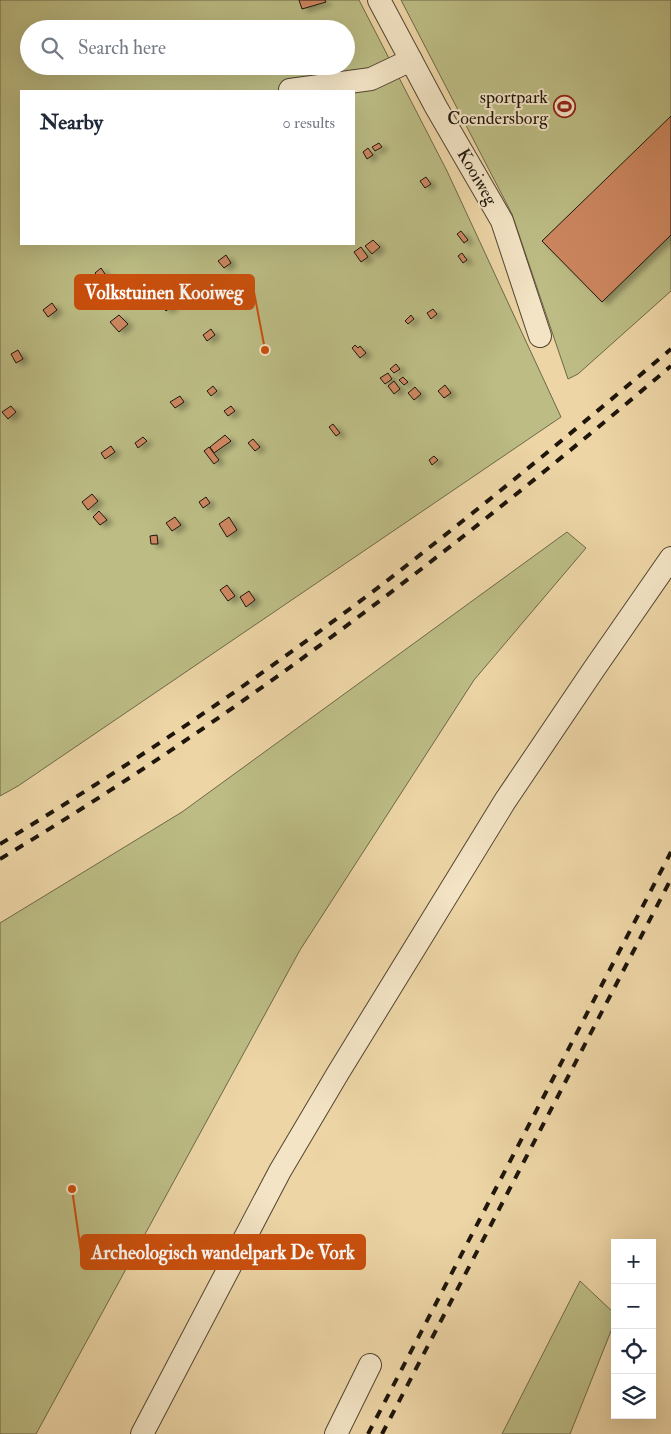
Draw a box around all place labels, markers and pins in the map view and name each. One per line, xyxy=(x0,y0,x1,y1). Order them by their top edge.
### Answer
place label: sportpark Coendersborg xyxy=(447,86,549,130)
sports icon: sportpark Coendersborg xyxy=(552,95,576,119)
callout: Volkstuinen Kooiweg xyxy=(75,275,254,309)
callout: Archeologisch wandelpark De Vork xyxy=(81,1235,365,1269)

